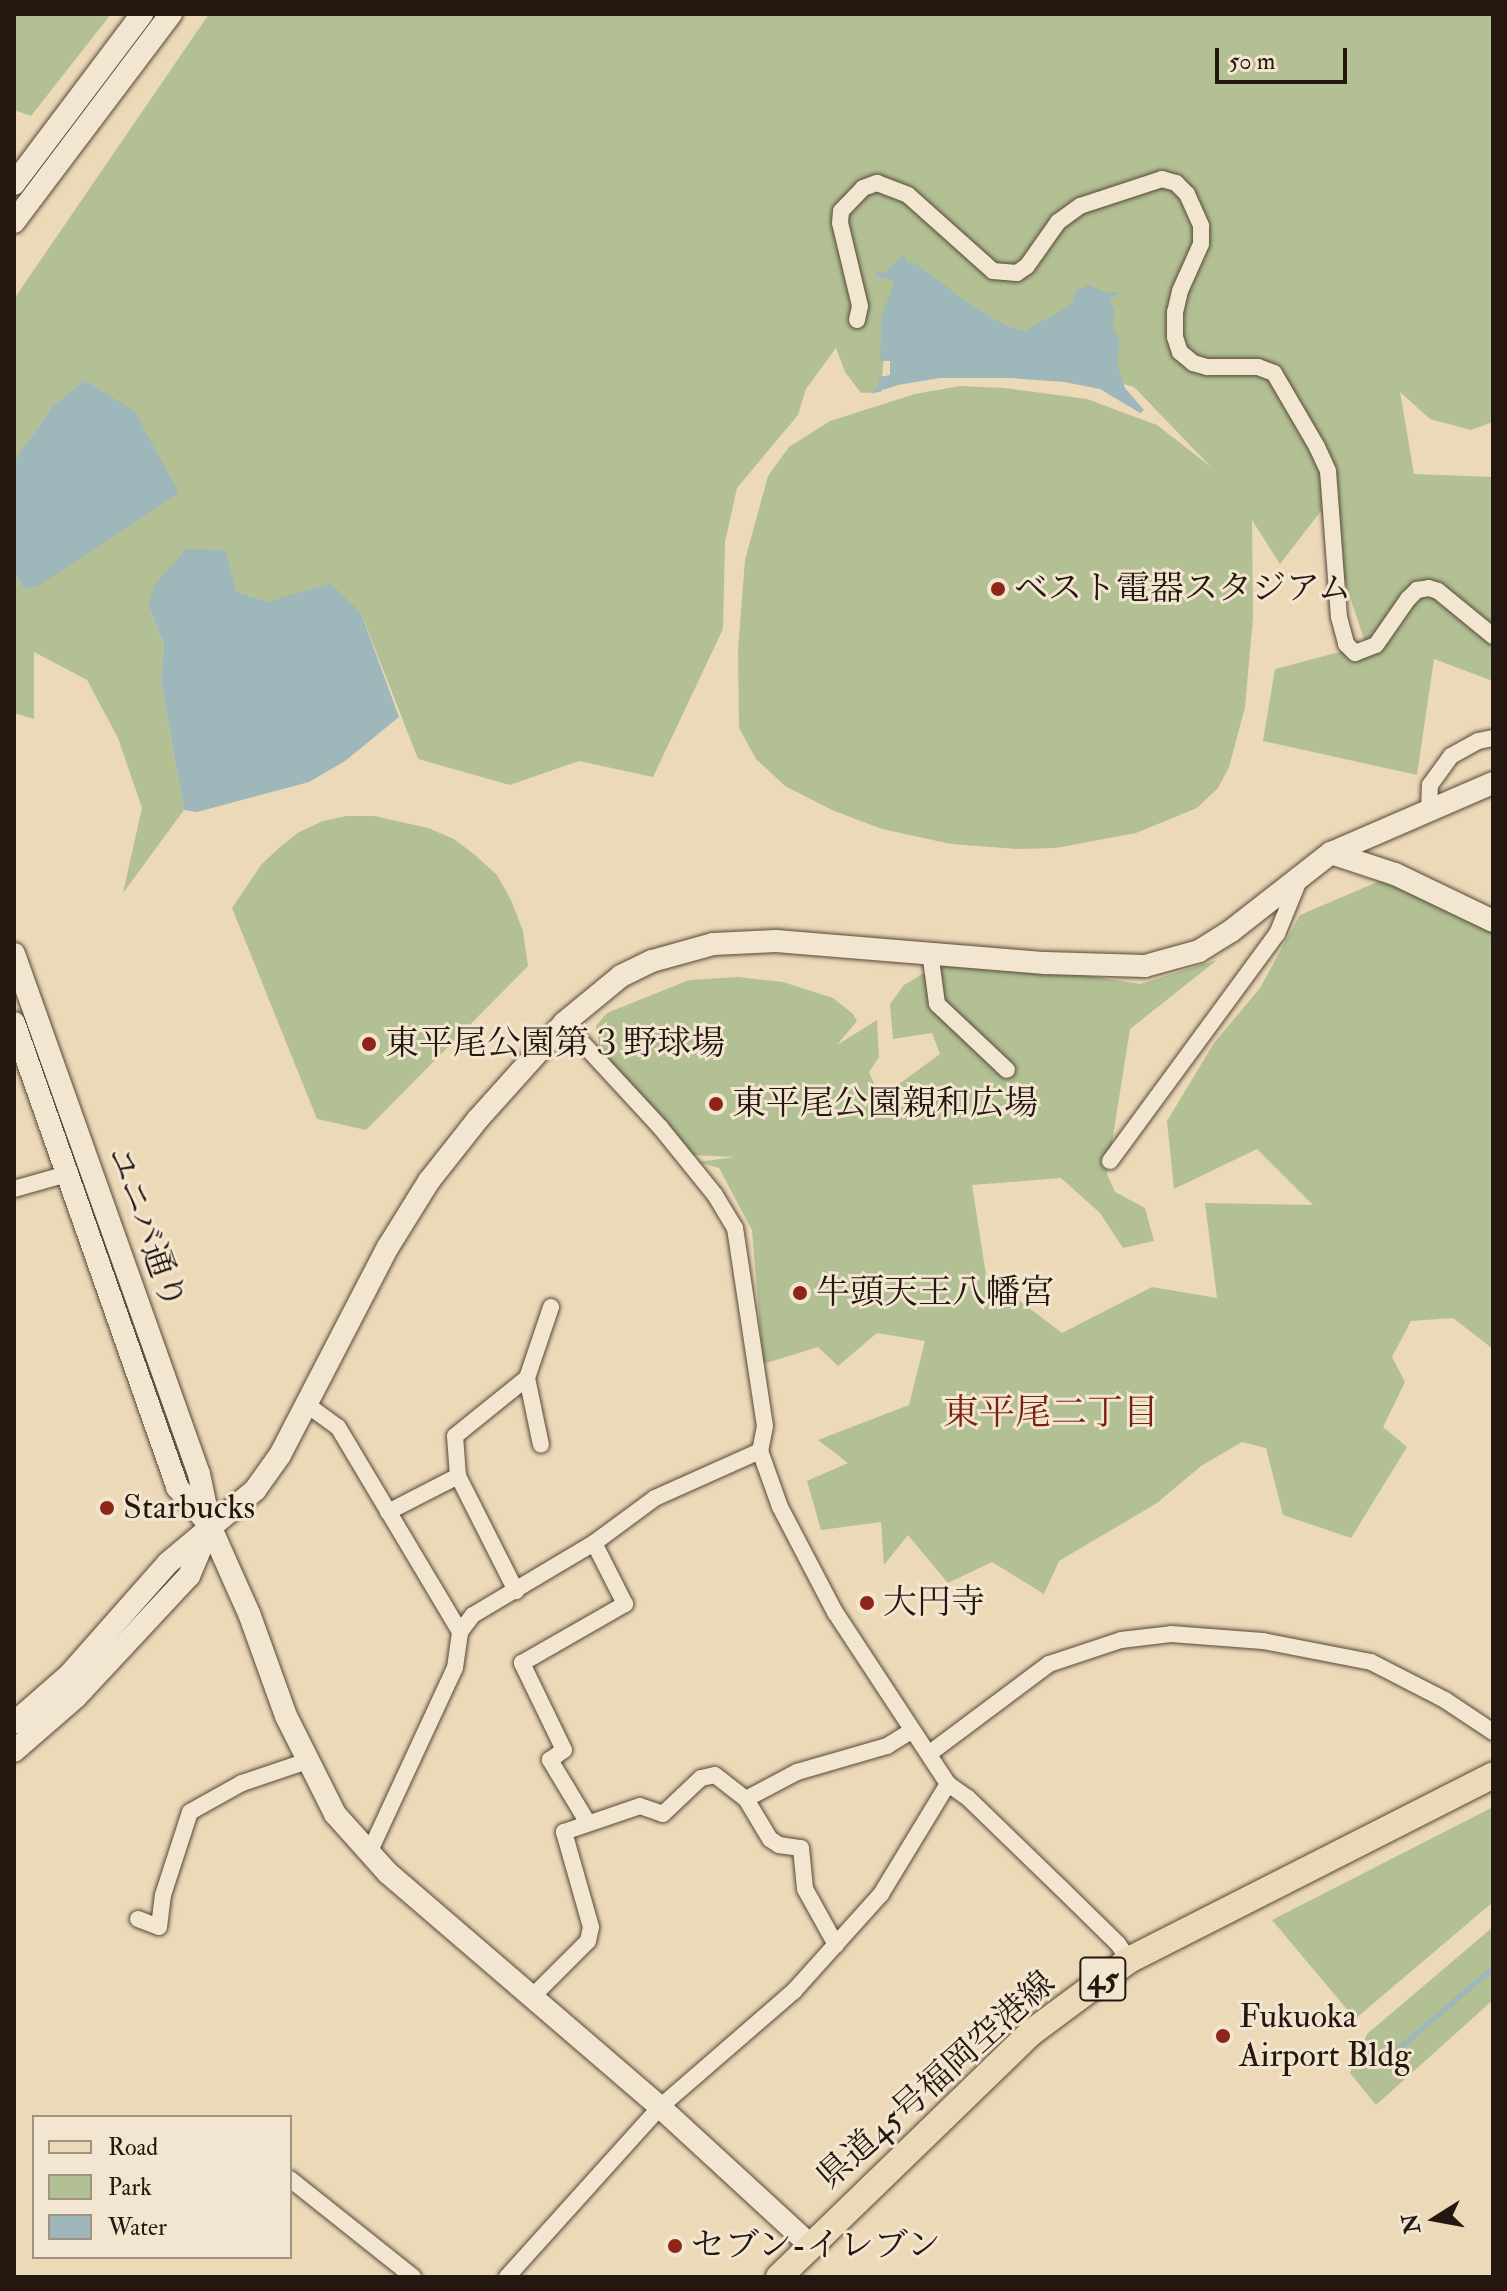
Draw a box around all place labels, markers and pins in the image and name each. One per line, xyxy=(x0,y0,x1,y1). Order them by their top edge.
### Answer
place label: ベスト電器スタジアム xyxy=(1014,569,1354,609)
marker: ベスト電器スタジアム xyxy=(989,580,1007,598)
place label: 東平尾公園第３野球場 xyxy=(385,1024,725,1064)
marker: 東平尾公園第３野球場 xyxy=(360,1035,378,1053)
place label: 東平尾公園親和広場 xyxy=(732,1084,1038,1124)
marker: 東平尾公園親和広場 xyxy=(707,1095,725,1113)
place label: 牛頭天王八幡宮 xyxy=(816,1273,1054,1313)
marker: 牛頭天王八幡宮 xyxy=(791,1284,809,1302)
place label: Starbucks xyxy=(123,1488,255,1528)
marker: Starbucks xyxy=(98,1499,116,1517)
place label: 大円寺 xyxy=(883,1583,985,1623)
marker: 大円寺 xyxy=(858,1594,876,1612)
place label: Fukuoka Airport Bldg xyxy=(1239,1996,1411,2076)
marker: Fukuoka Airport Bldg xyxy=(1214,2027,1232,2045)
place label: セブン-イレブン xyxy=(691,2226,943,2266)
marker: セブン-イレブン xyxy=(666,2237,684,2255)

